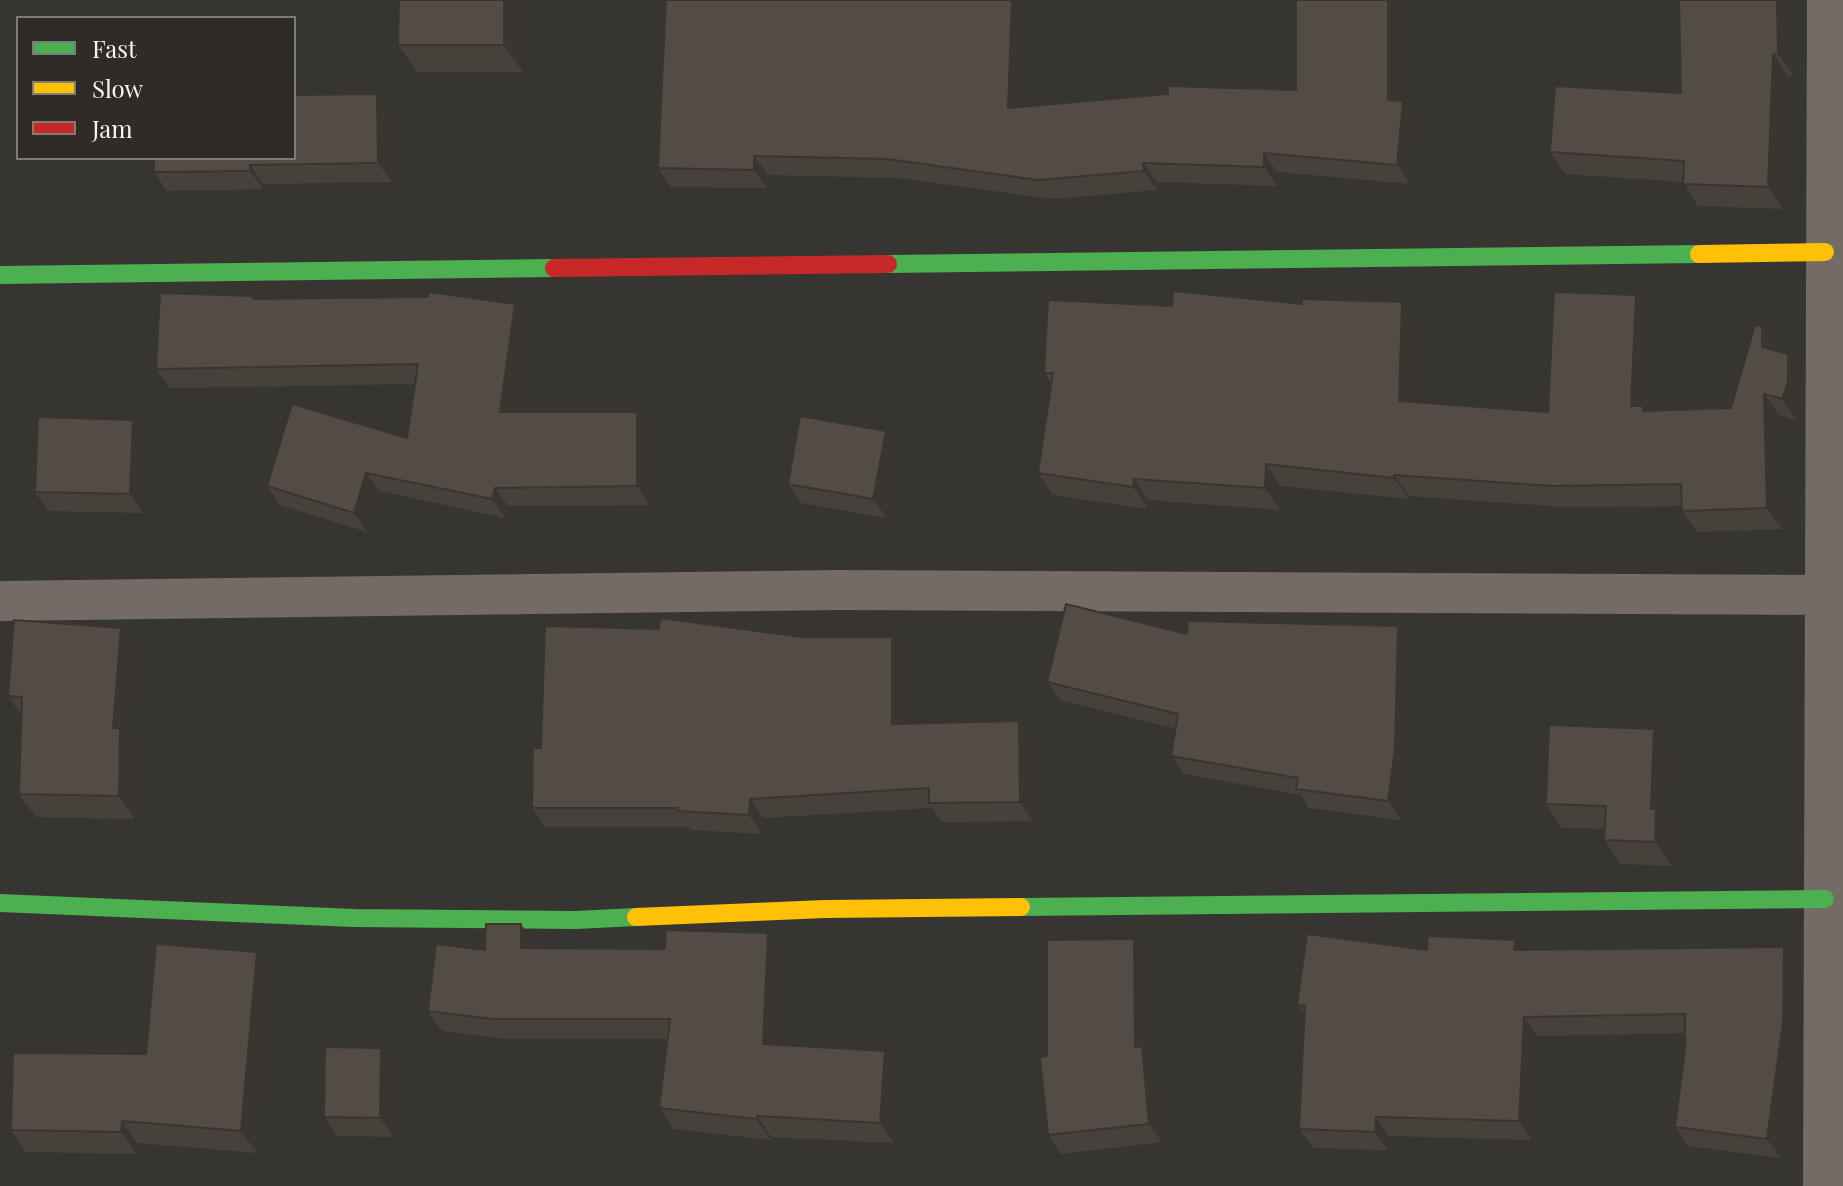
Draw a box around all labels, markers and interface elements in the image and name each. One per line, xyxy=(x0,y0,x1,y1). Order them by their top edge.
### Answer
legend xyxy=(16,16,296,160)
text: Fast xyxy=(92,32,137,64)
text: Slow xyxy=(92,72,143,104)
text: Jam xyxy=(92,112,133,144)

